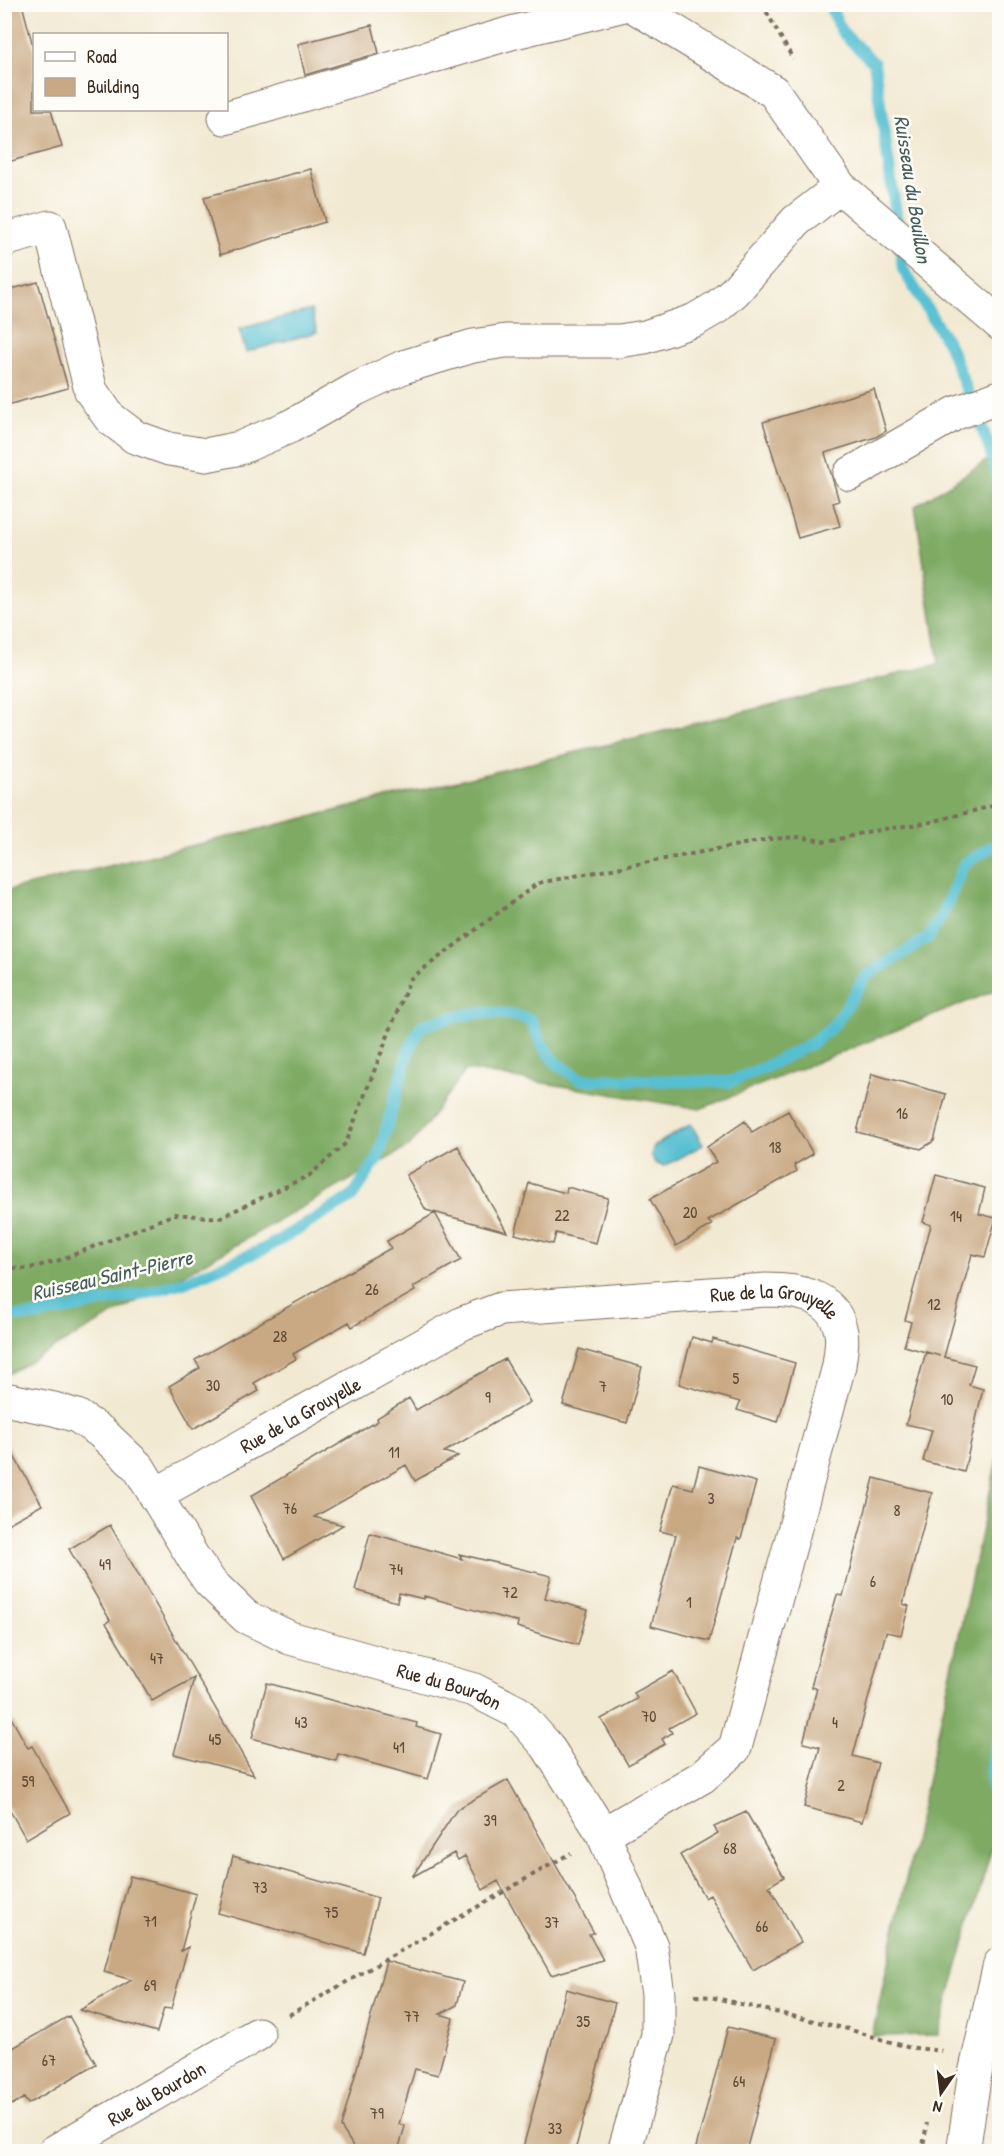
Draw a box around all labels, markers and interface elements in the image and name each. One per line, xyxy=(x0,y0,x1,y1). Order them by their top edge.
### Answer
legend xyxy=(33,33,228,111)
text: Road xyxy=(87,44,117,69)
text: Building xyxy=(87,74,139,99)
water label: Ruisseau du Bouillon xyxy=(887,113,939,266)
house number: 16 xyxy=(896,1102,908,1124)
house number: 18 xyxy=(769,1136,781,1158)
house number: 20 xyxy=(683,1201,697,1223)
house number: 22 xyxy=(555,1204,570,1226)
house number: 14 xyxy=(950,1205,962,1227)
water label: Ruisseau Saint-Pierre xyxy=(29,1242,197,1308)
street label: Rue de la Grouyelle xyxy=(709,1276,847,1324)
house number: 26 xyxy=(365,1278,379,1300)
house number: 12 xyxy=(927,1293,941,1315)
house number: 28 xyxy=(273,1325,287,1347)
house number: 5 xyxy=(733,1367,740,1389)
street label: Rue de la Grouyelle xyxy=(235,1370,365,1459)
house number: 30 xyxy=(206,1374,220,1396)
house number: 7 xyxy=(599,1375,607,1397)
house number: 9 xyxy=(485,1386,491,1408)
house number: 10 xyxy=(941,1388,953,1410)
house number: 11 xyxy=(388,1441,400,1463)
house number: 3 xyxy=(707,1487,715,1509)
house number: 76 xyxy=(283,1497,297,1519)
house number: 8 xyxy=(894,1499,901,1521)
house number: 49 xyxy=(99,1553,111,1575)
house number: 74 xyxy=(389,1558,403,1580)
house number: 6 xyxy=(870,1570,876,1592)
house number: 72 xyxy=(502,1581,518,1603)
house number: 1 xyxy=(686,1591,692,1613)
house number: 47 xyxy=(150,1647,164,1669)
street label: Rue du Bourdon xyxy=(394,1655,507,1716)
house number: 70 xyxy=(641,1705,657,1727)
house number: 43 xyxy=(294,1711,308,1733)
house number: 4 xyxy=(832,1711,838,1733)
house number: 45 xyxy=(209,1728,222,1750)
house number: 41 xyxy=(393,1736,405,1758)
house number: 59 xyxy=(22,1770,34,1792)
house number: 2 xyxy=(837,1774,845,1796)
house number: 39 xyxy=(483,1809,497,1831)
house number: 68 xyxy=(723,1837,737,1859)
house number: 73 xyxy=(252,1876,268,1898)
house number: 75 xyxy=(324,1901,339,1923)
house number: 71 xyxy=(143,1910,157,1932)
house number: 37 xyxy=(544,1911,560,1933)
house number: 66 xyxy=(756,1915,768,1937)
house number: 69 xyxy=(144,1974,156,1996)
house number: 77 xyxy=(404,2005,420,2027)
house number: 35 xyxy=(576,2010,590,2032)
house number: 67 xyxy=(42,2049,56,2071)
street label: Rue du Bourdon xyxy=(102,2054,210,2132)
north arrow xyxy=(911,2063,971,2123)
house number: 64 xyxy=(733,2070,745,2092)
text: N xyxy=(930,2096,944,2119)
house number: 79 xyxy=(370,2102,384,2124)
house number: 33 xyxy=(548,2117,562,2139)

